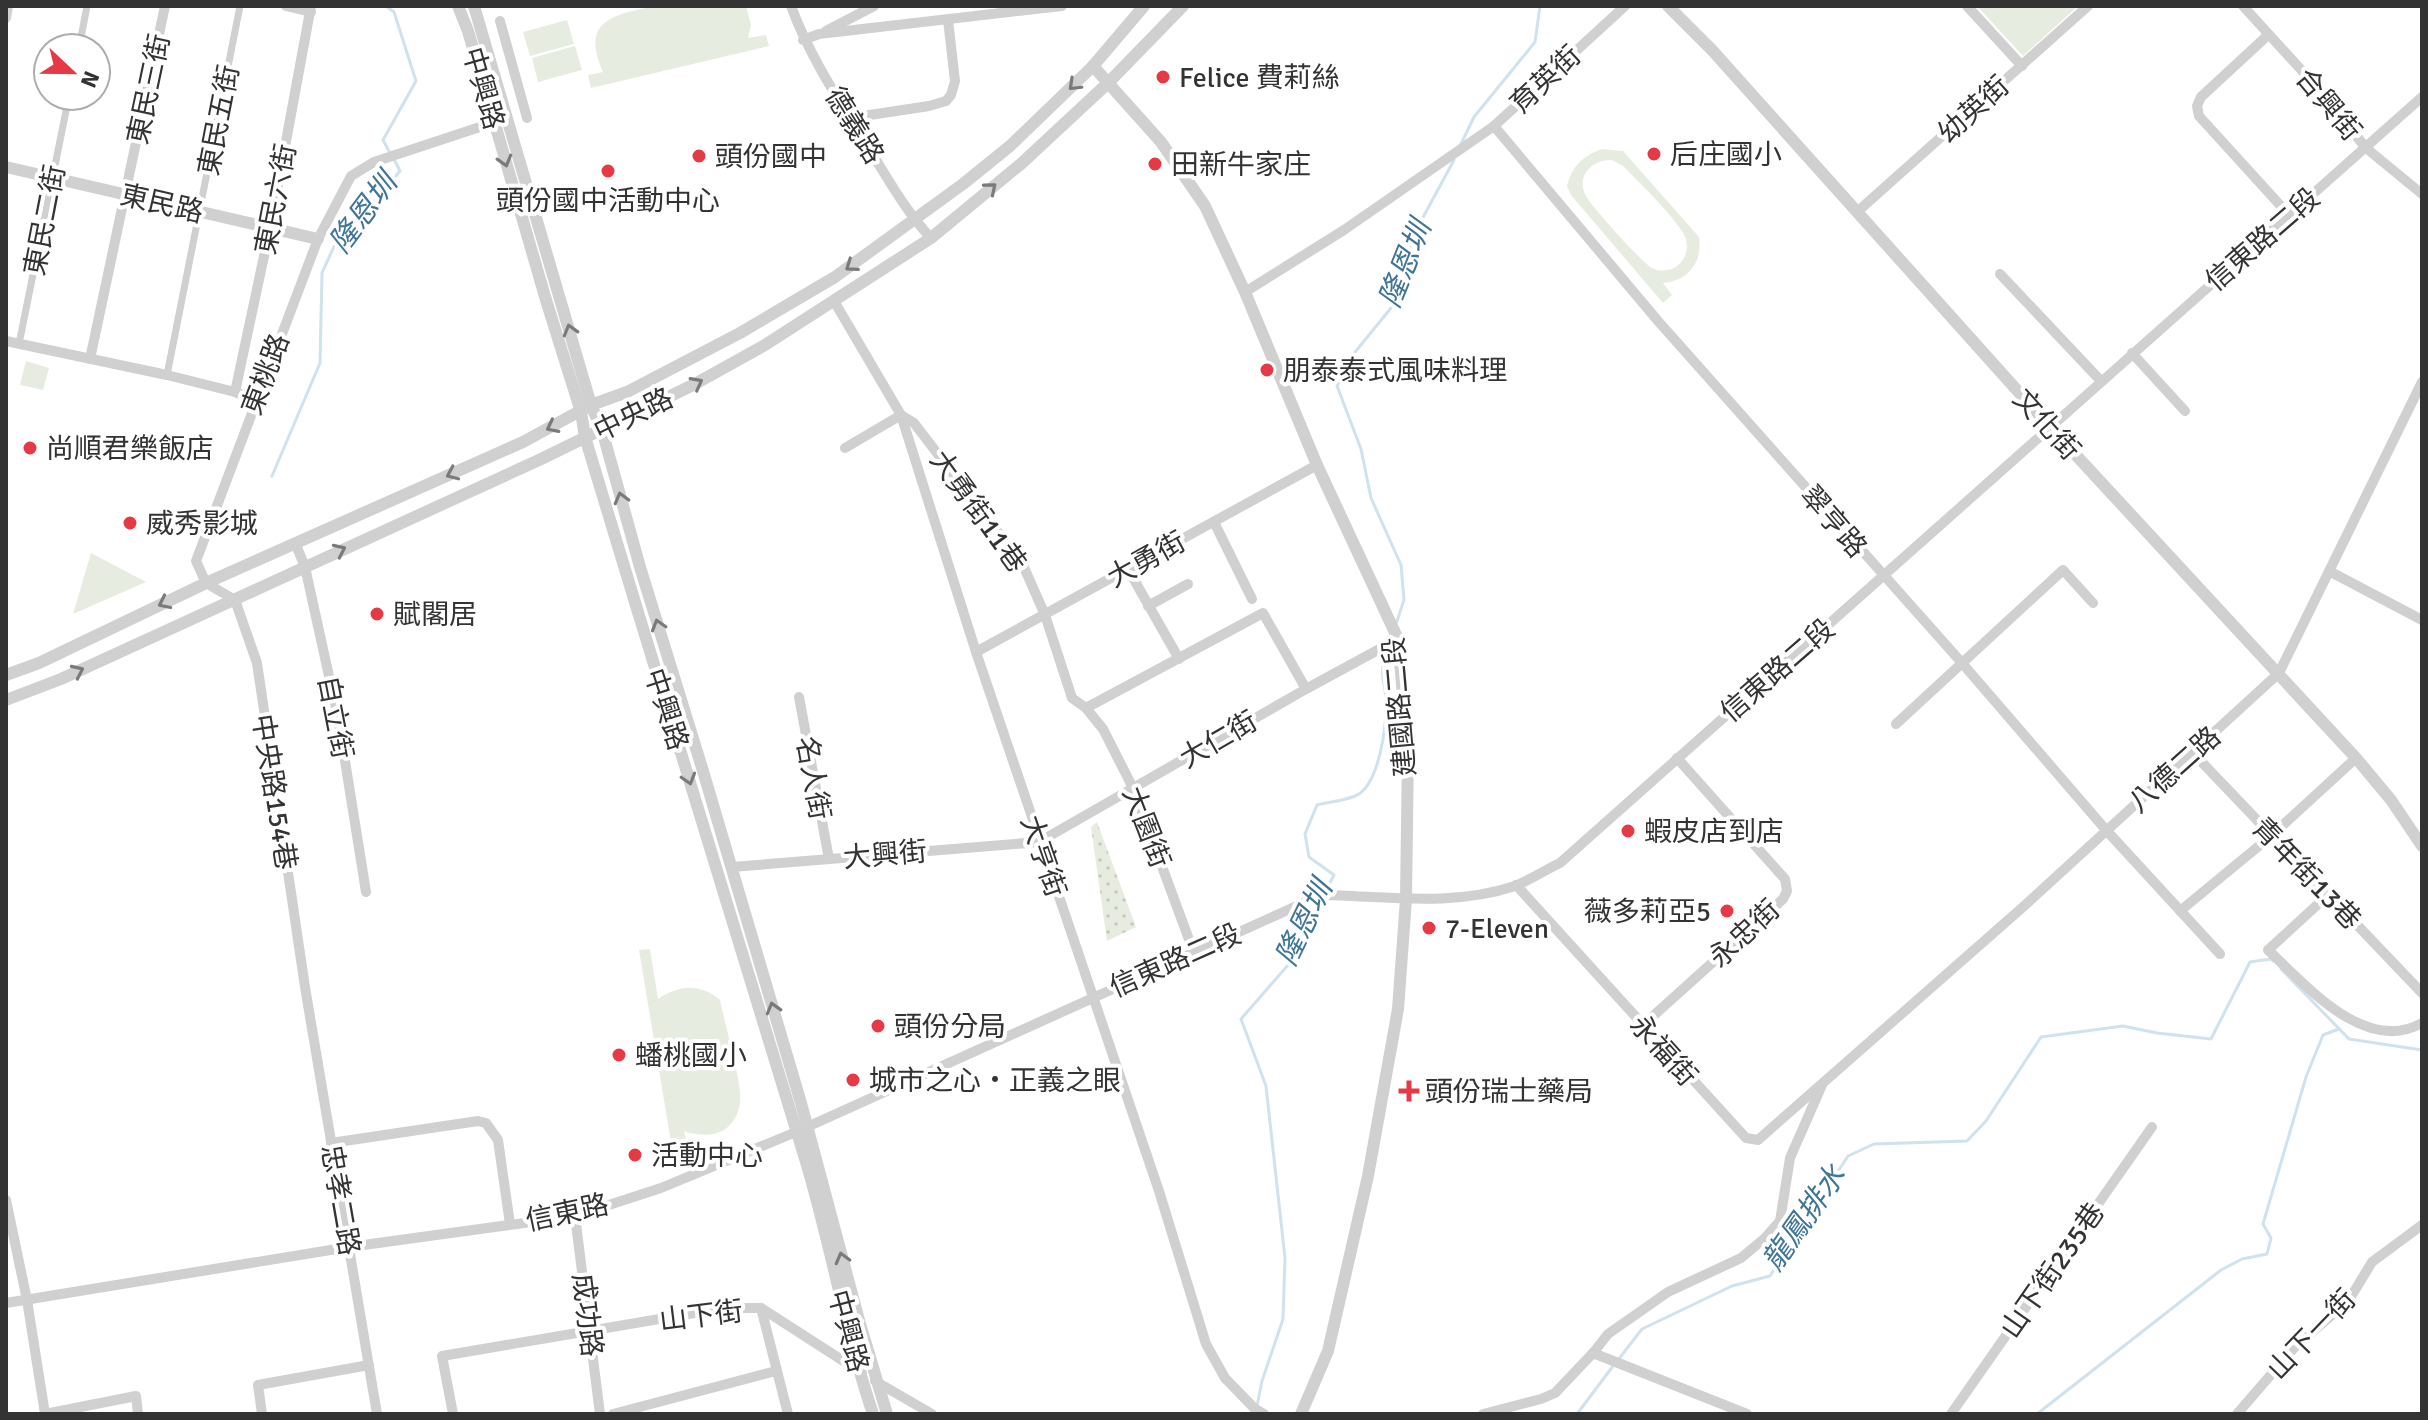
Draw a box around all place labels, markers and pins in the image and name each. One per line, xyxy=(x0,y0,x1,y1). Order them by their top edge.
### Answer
place label: Felice 費莉絲 xyxy=(1179,61,1340,95)
marker: Felice 費莉絲 xyxy=(1154,68,1172,86)
place label: 后庄國小 xyxy=(1670,138,1782,172)
place label: 頭份國中 xyxy=(715,140,827,174)
marker: 后庄國小 xyxy=(1645,145,1663,163)
marker: 頭份國中 xyxy=(690,147,708,165)
place label: 田新牛家庄 xyxy=(1171,148,1311,182)
marker: 田新牛家庄 xyxy=(1146,155,1164,173)
marker: 頭份國中活動中心 xyxy=(599,162,617,180)
place label: 頭份國中活動中心 xyxy=(496,184,720,218)
place label: 朋泰泰式風味料理 xyxy=(1283,354,1507,388)
marker: 朋泰泰式風味料理 xyxy=(1258,361,1276,379)
place label: 尚順君樂飯店 xyxy=(46,432,214,466)
marker: 尚順君樂飯店 xyxy=(21,439,39,457)
place label: 威秀影城 xyxy=(146,507,258,541)
marker: 威秀影城 xyxy=(121,514,139,532)
place label: 賦閣居 xyxy=(393,598,477,632)
marker: 賦閣居 xyxy=(368,605,386,623)
place label: 蝦皮店到店 xyxy=(1644,815,1784,849)
marker: 蝦皮店到店 xyxy=(1619,822,1637,840)
place label: 薇多莉亞5 xyxy=(1584,895,1711,929)
marker: 薇多莉亞5 xyxy=(1718,902,1736,920)
place label: 7-Eleven xyxy=(1445,912,1549,946)
marker: 7-Eleven xyxy=(1420,919,1438,937)
place label: 頭份分局 xyxy=(894,1010,1006,1044)
marker: 頭份分局 xyxy=(869,1017,887,1035)
place label: 蟠桃國小 xyxy=(635,1039,747,1073)
marker: 蟠桃國小 xyxy=(610,1046,628,1064)
place label: 城市之心‧正義之眼 xyxy=(869,1064,1121,1098)
marker: 城市之心‧正義之眼 xyxy=(844,1071,862,1089)
place label: 頭份瑞士藥局 xyxy=(1425,1075,1593,1109)
marker: 頭份瑞士藥局 xyxy=(1400,1082,1418,1100)
place label: 活動中心 xyxy=(651,1139,763,1173)
marker: 活動中心 xyxy=(626,1146,644,1164)

